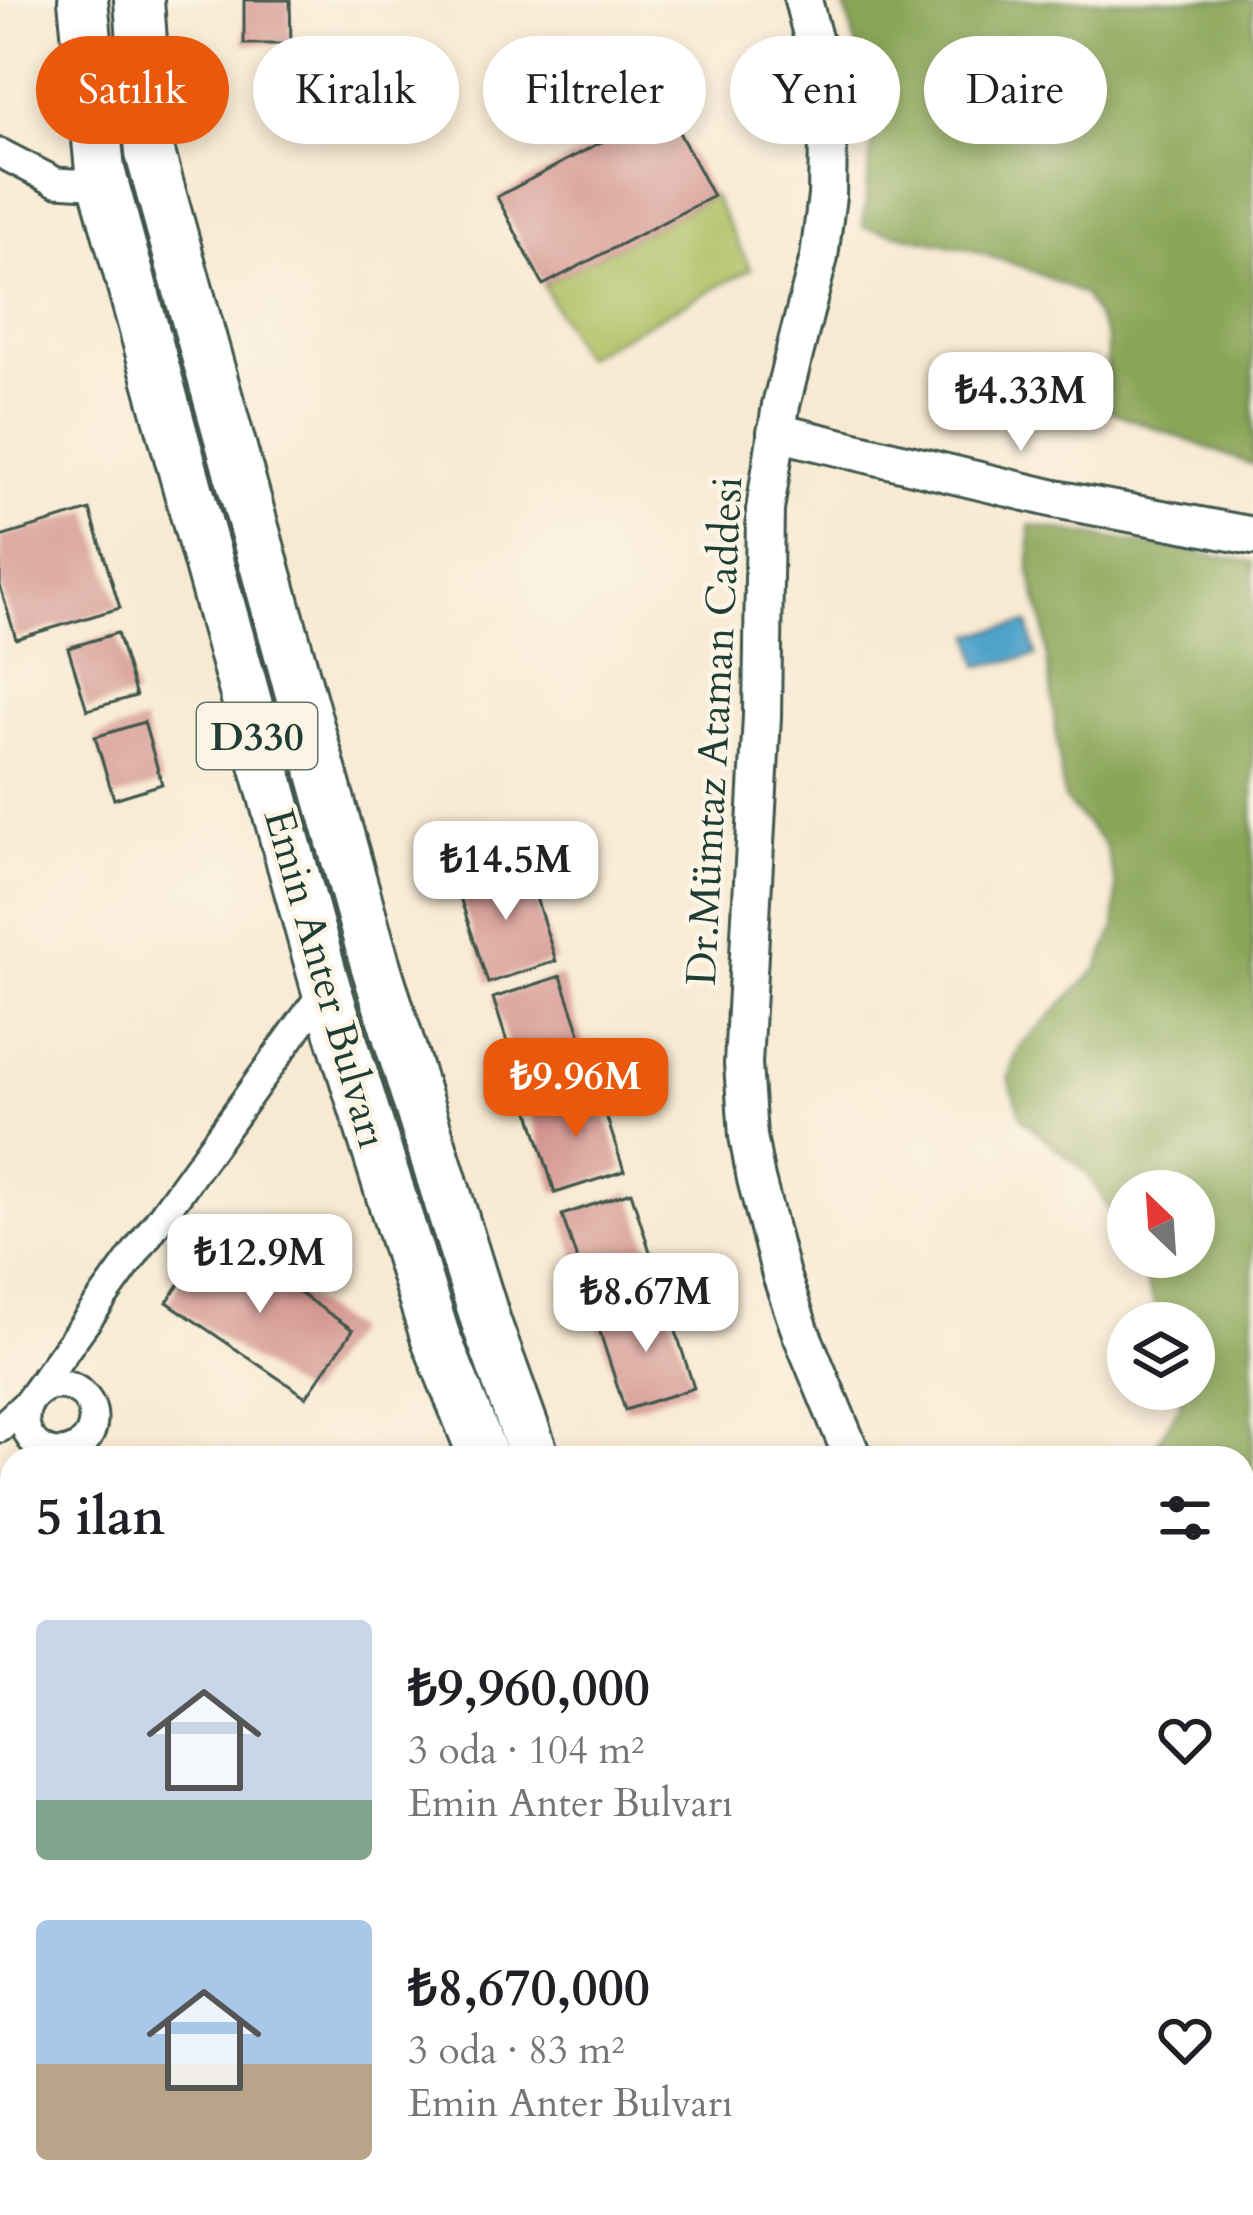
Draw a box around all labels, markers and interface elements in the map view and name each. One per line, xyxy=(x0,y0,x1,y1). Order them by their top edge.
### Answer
chip: Satılık xyxy=(36,36,229,144)
chip: Kiralık xyxy=(253,36,459,144)
chip: Filtreler xyxy=(483,36,706,144)
chip: Yeni xyxy=(730,36,900,144)
chip: Daire xyxy=(924,36,1107,144)
pin: ₺4.33M xyxy=(923,352,1119,454)
text: ₺4.33M xyxy=(955,364,1087,417)
street label: Dr.Mümtaz Ataman Caddesi xyxy=(673,475,756,987)
road number: D330 xyxy=(197,703,317,769)
street label: Emin Anter Bulvarı xyxy=(250,802,401,1154)
pin: ₺14.5M xyxy=(408,821,604,923)
text: ₺14.5M xyxy=(440,833,572,886)
pin: ₺9.96M xyxy=(478,1038,674,1140)
text: ₺9.96M xyxy=(510,1050,642,1103)
north arrow xyxy=(1107,1170,1215,1278)
map controls xyxy=(1107,1170,1215,1410)
pin: ₺12.9M xyxy=(162,1214,358,1316)
text: ₺12.9M xyxy=(194,1226,326,1279)
pin: ₺8.67M xyxy=(548,1253,744,1355)
text: ₺8.67M xyxy=(580,1265,712,1318)
button: layers xyxy=(1107,1302,1215,1410)
text: 5 ilan xyxy=(36,1483,165,1553)
icon: filters xyxy=(1152,1485,1218,1551)
text: ₺9,960,000 xyxy=(408,1654,650,1724)
icon: home xyxy=(132,1668,276,1812)
icon: heart xyxy=(1152,1707,1218,1773)
text: 3 oda · 104 m² xyxy=(408,1724,644,1777)
text: Emin Anter Bulvarı xyxy=(408,1777,733,1830)
text: ₺8,670,000 xyxy=(408,1954,650,2024)
icon: home xyxy=(132,1968,276,2112)
icon: heart xyxy=(1152,2007,1218,2073)
text: 3 oda · 83 m² xyxy=(408,2024,624,2077)
text: Emin Anter Bulvarı xyxy=(408,2077,733,2130)

